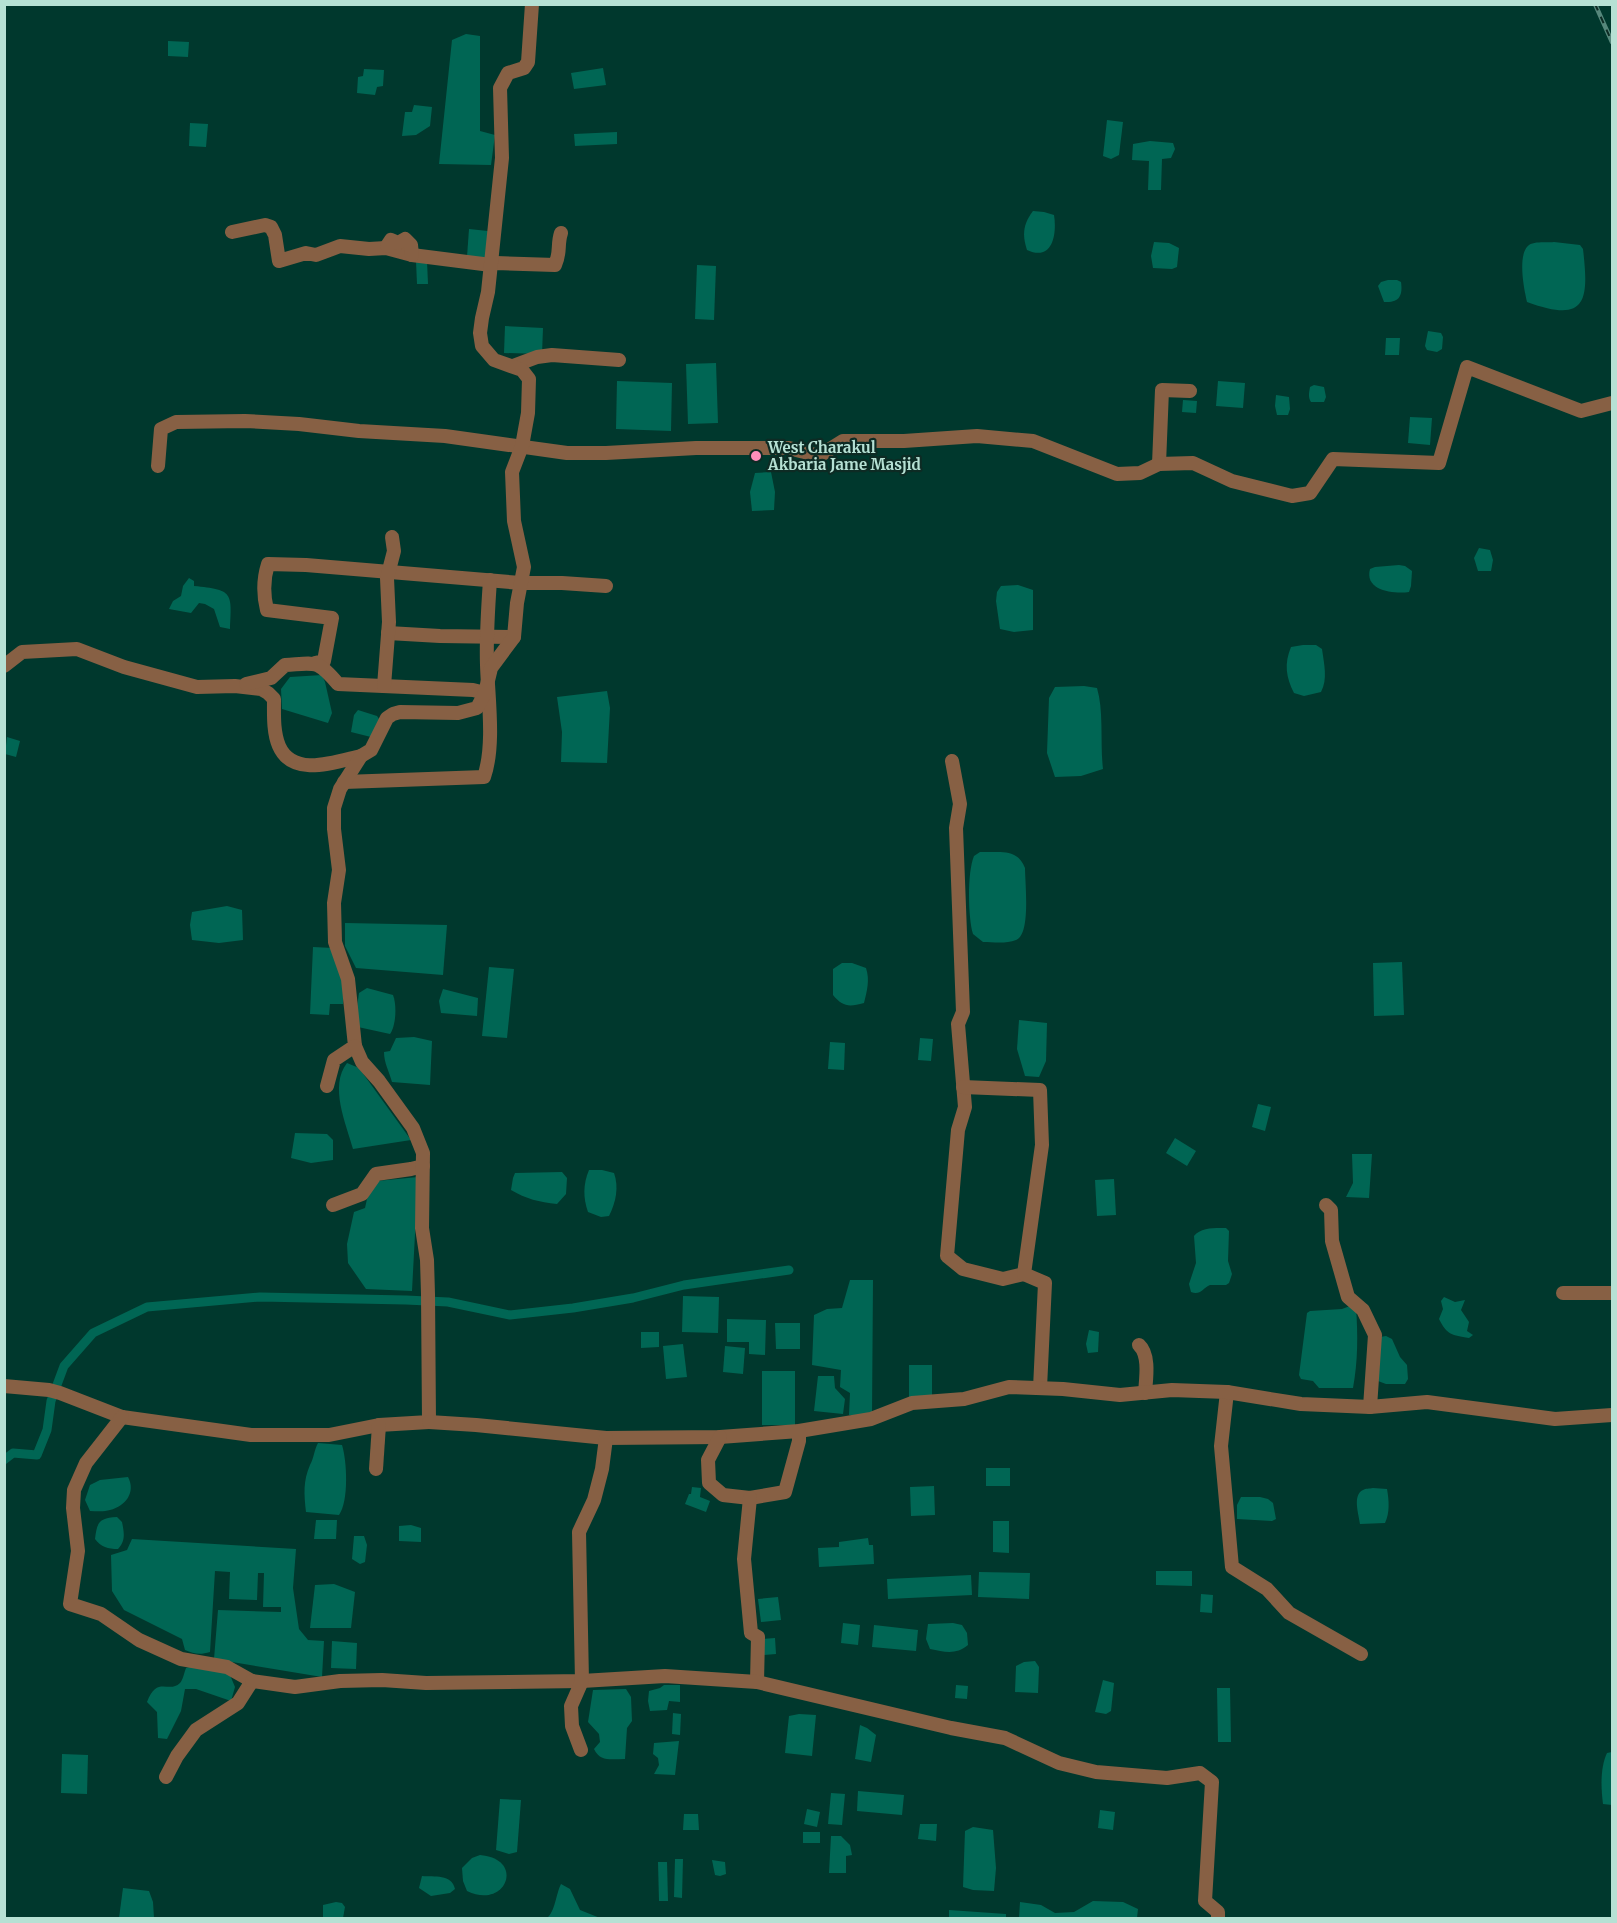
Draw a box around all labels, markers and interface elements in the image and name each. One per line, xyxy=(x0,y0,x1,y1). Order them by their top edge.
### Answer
place label: West Charakul Akbaria Jame Masjid xyxy=(767,438,921,474)
marker: West Charakul Akbaria Jame Masjid xyxy=(749,449,763,463)

